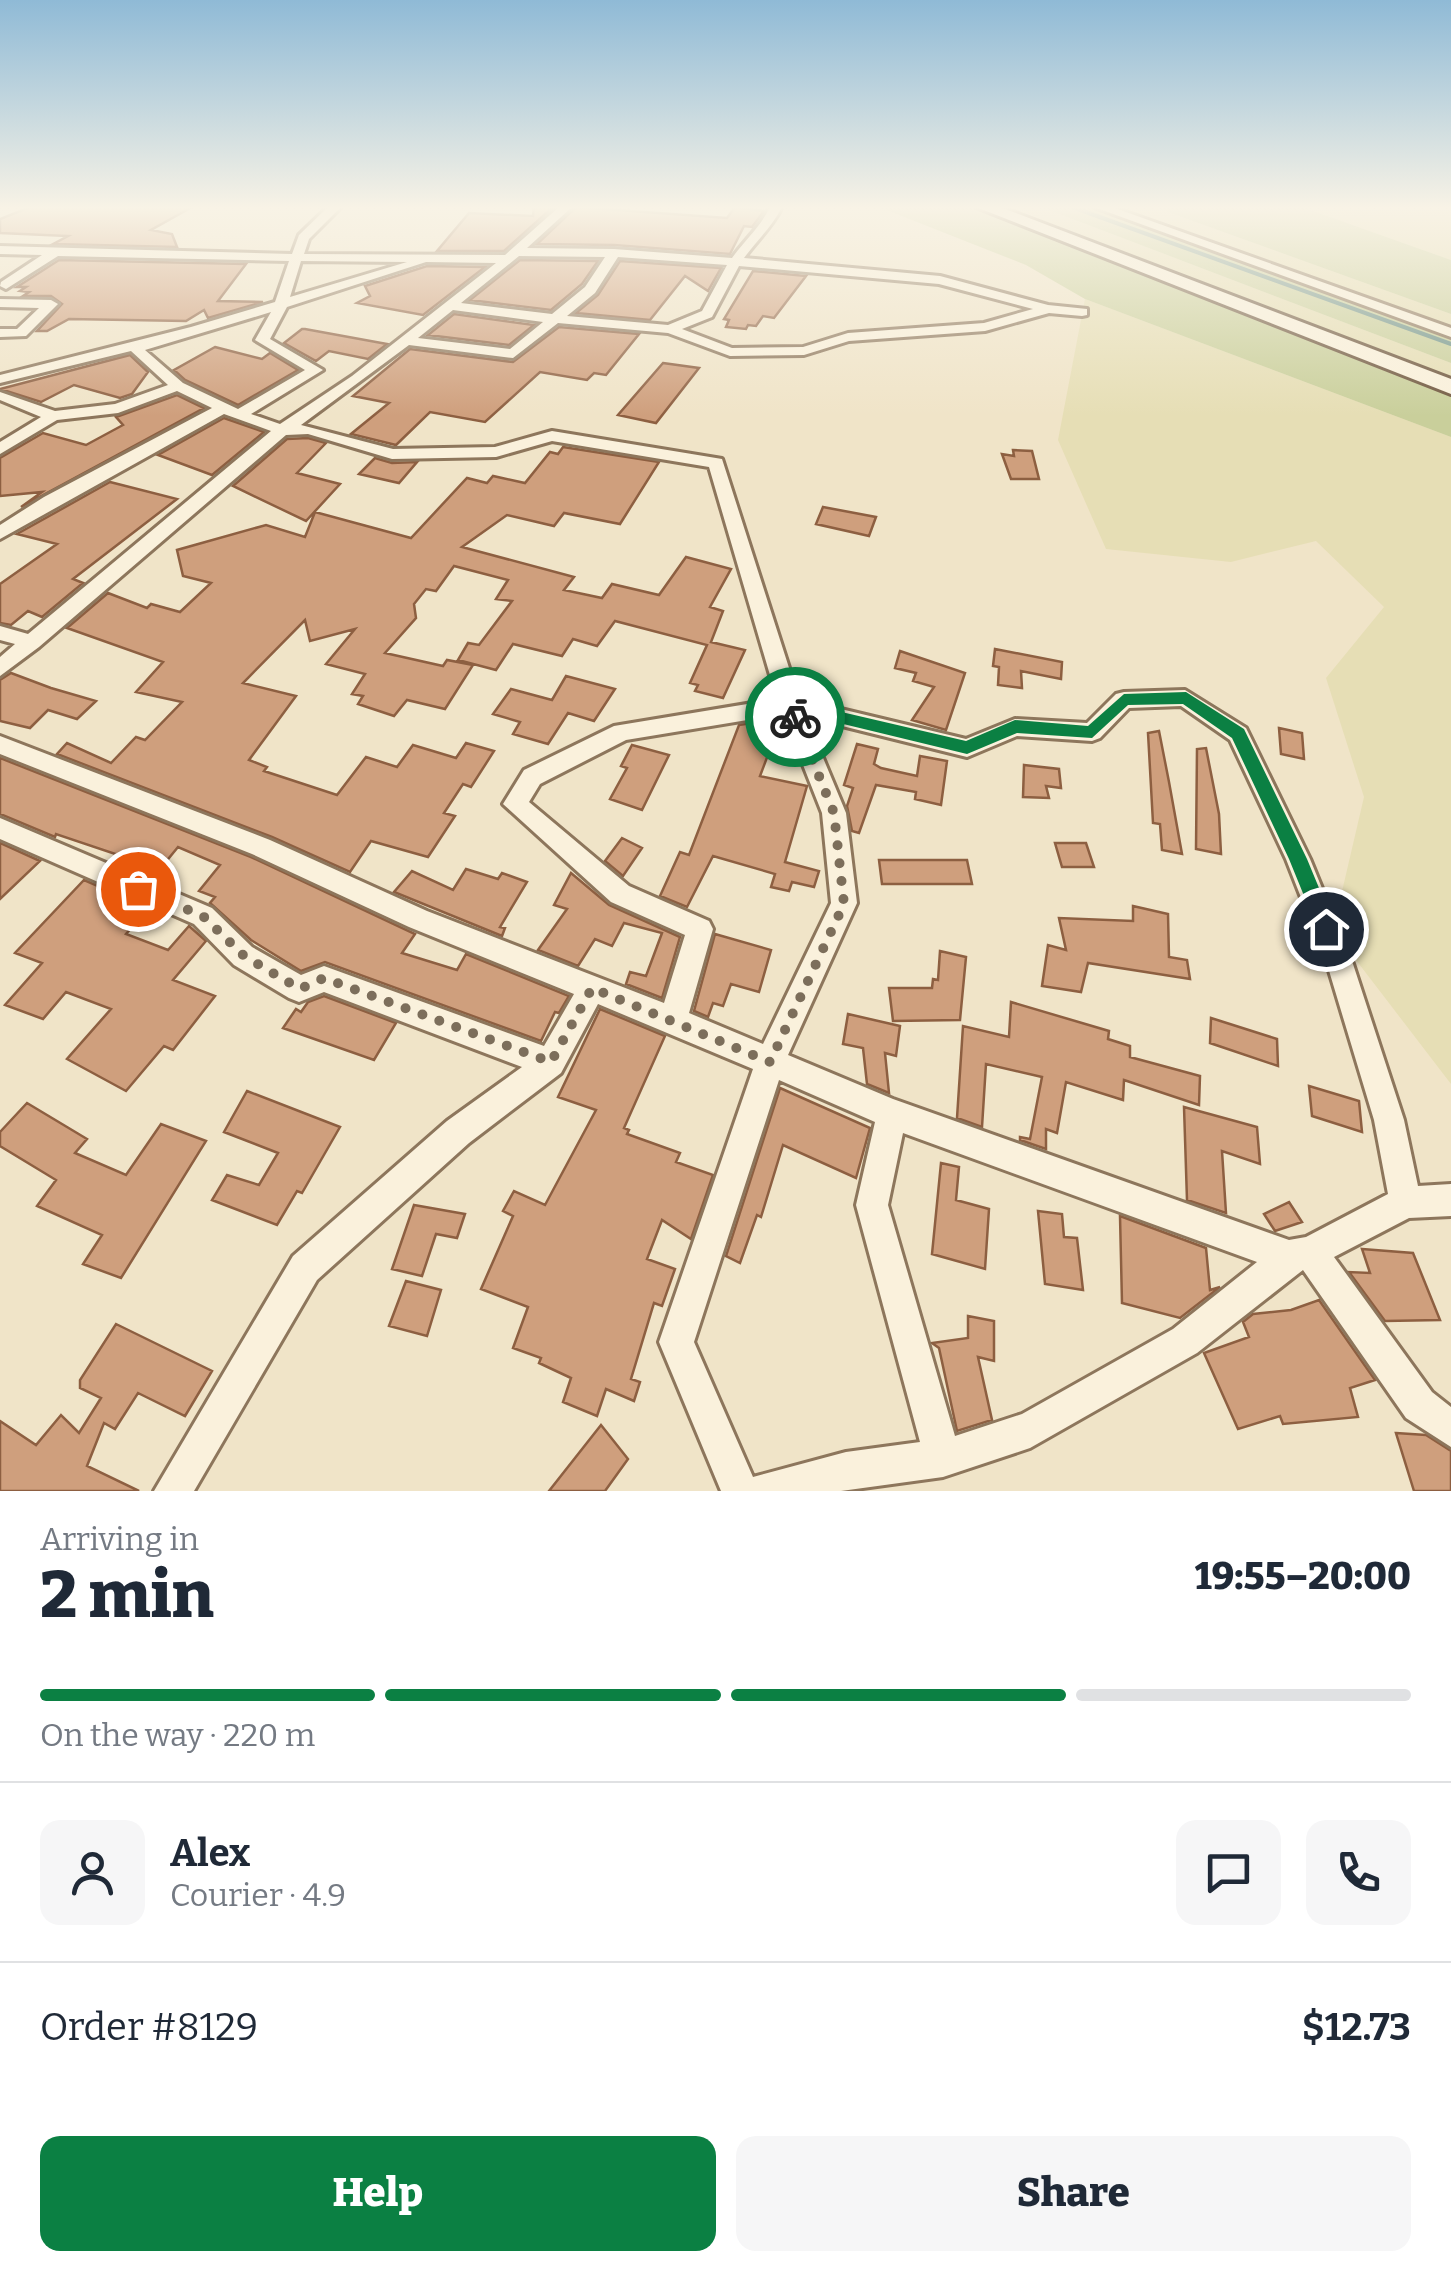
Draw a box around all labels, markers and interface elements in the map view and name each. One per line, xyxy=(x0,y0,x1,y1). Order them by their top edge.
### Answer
courier xyxy=(745,667,845,767)
icon: bike xyxy=(768,690,823,745)
pin xyxy=(96,847,181,932)
icon: bag xyxy=(111,862,166,917)
pin xyxy=(1284,887,1369,972)
icon: home xyxy=(1299,902,1354,957)
text: Arriving in xyxy=(40,1520,199,1558)
text: 19:55–20:00 xyxy=(1195,1553,1411,1599)
text: 2 min xyxy=(40,1556,214,1634)
text: On the way · 220 m xyxy=(40,1716,315,1754)
button: person xyxy=(40,1820,145,1925)
button: chat xyxy=(1176,1820,1281,1925)
button: phone xyxy=(1306,1820,1411,1925)
text: Alex xyxy=(170,1830,250,1876)
text: Courier · 4.9 xyxy=(170,1876,346,1914)
text: Order #8129 xyxy=(40,2004,258,2050)
text: $12.73 xyxy=(1302,2004,1411,2050)
button: Help xyxy=(40,2136,716,2251)
button: Share xyxy=(736,2136,1411,2251)

